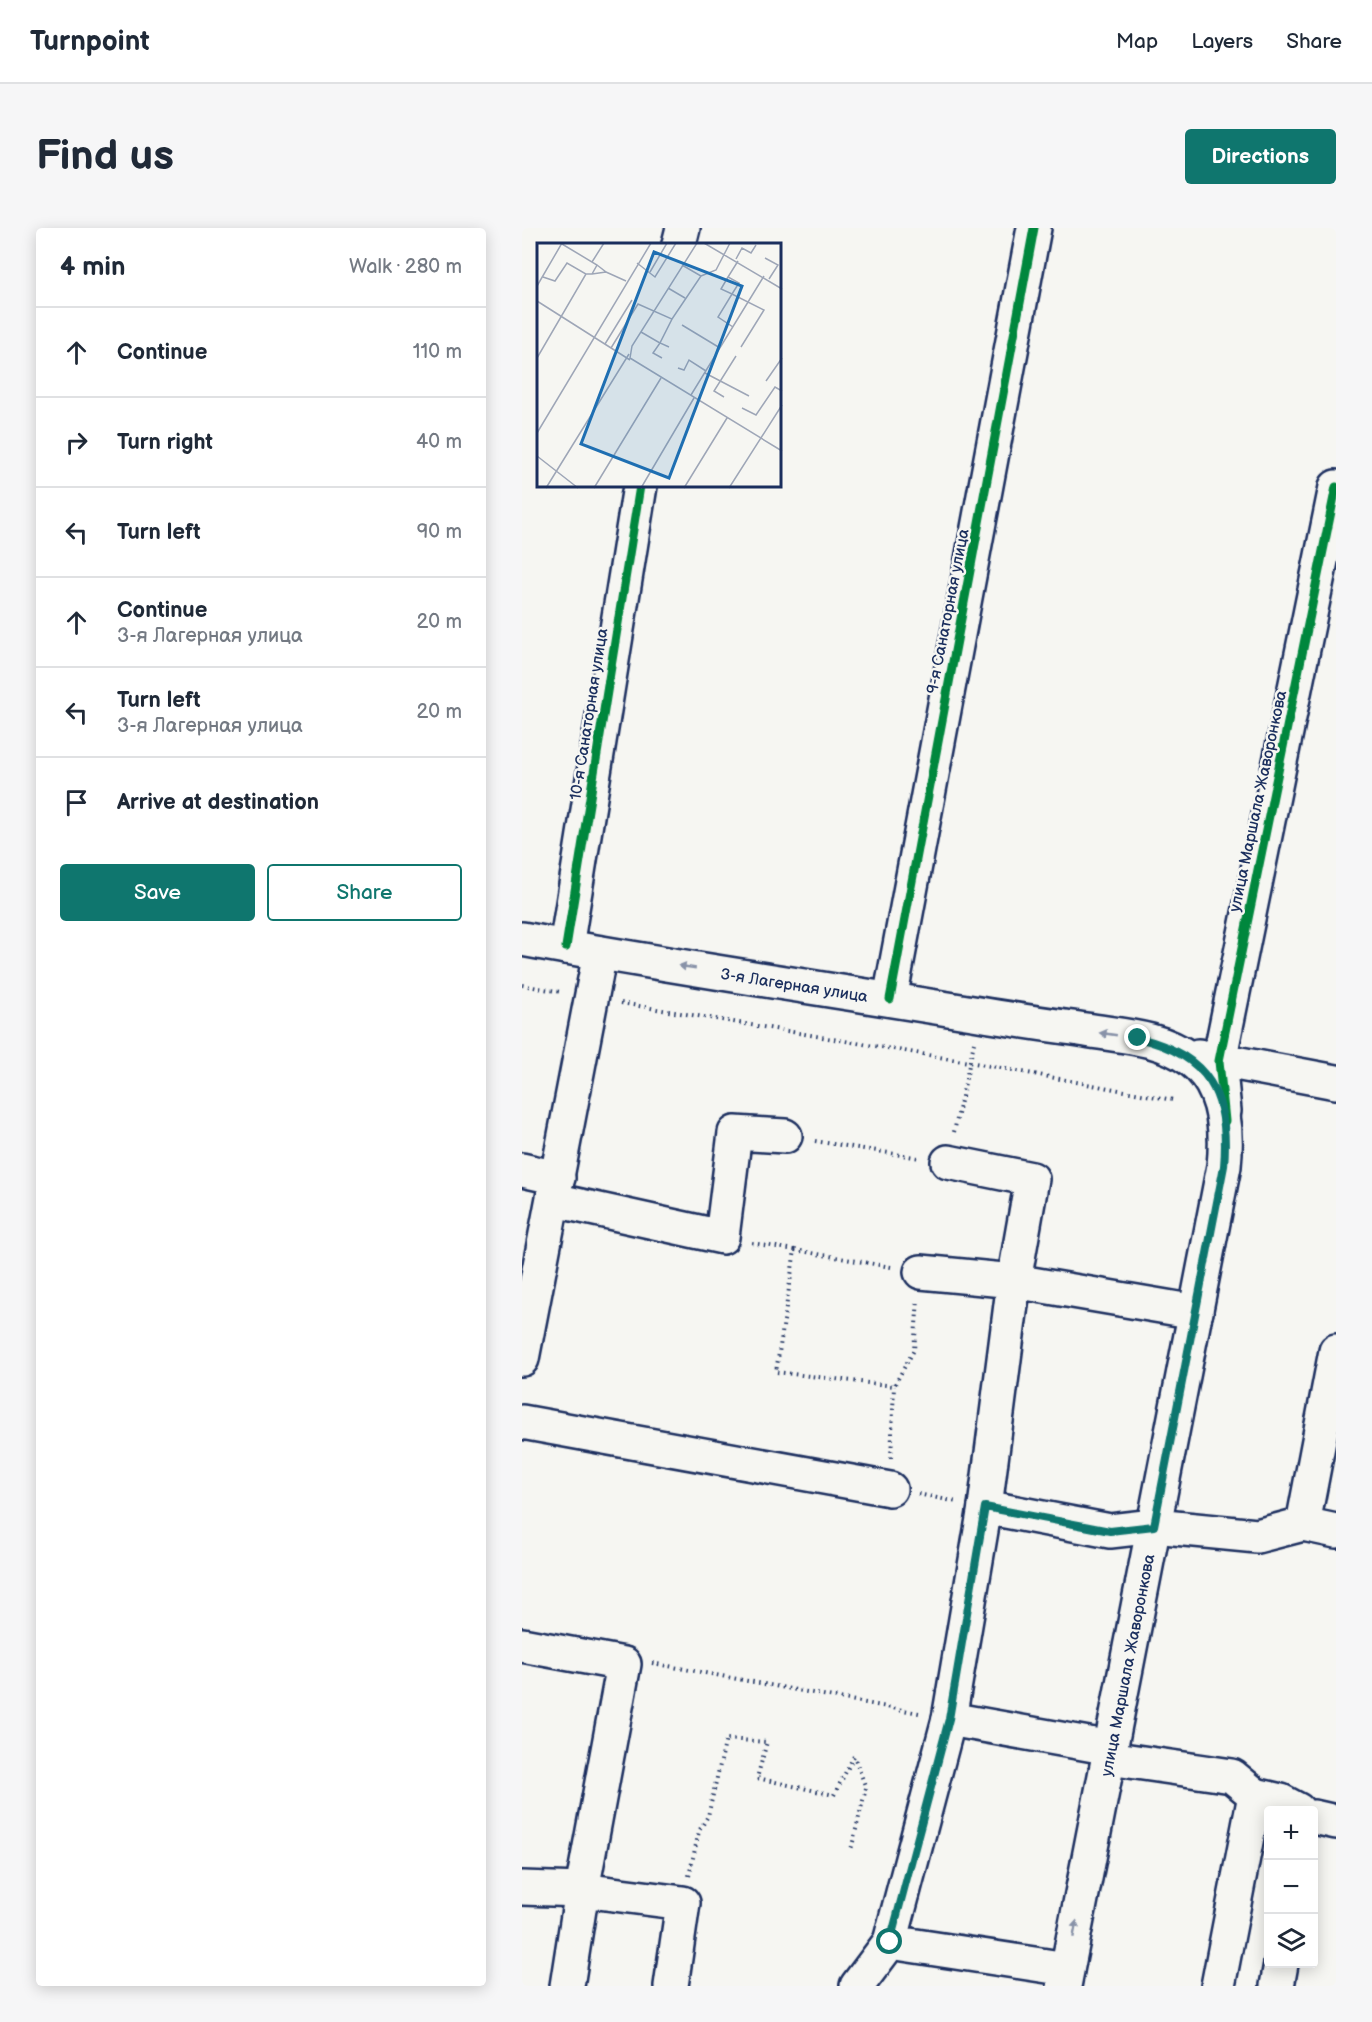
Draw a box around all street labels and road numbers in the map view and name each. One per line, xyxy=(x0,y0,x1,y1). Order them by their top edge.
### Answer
street label: 9-я Санаторная улица xyxy=(923,527,974,695)
street label: 10-я Санаторная улица xyxy=(566,626,613,802)
street label: улица Маршала Жаворонкова xyxy=(1226,688,1291,914)
street label: 3-я Лагерная улица xyxy=(719,965,870,1007)
street label: улица Маршала Жаворонкова xyxy=(1098,1552,1159,1778)

